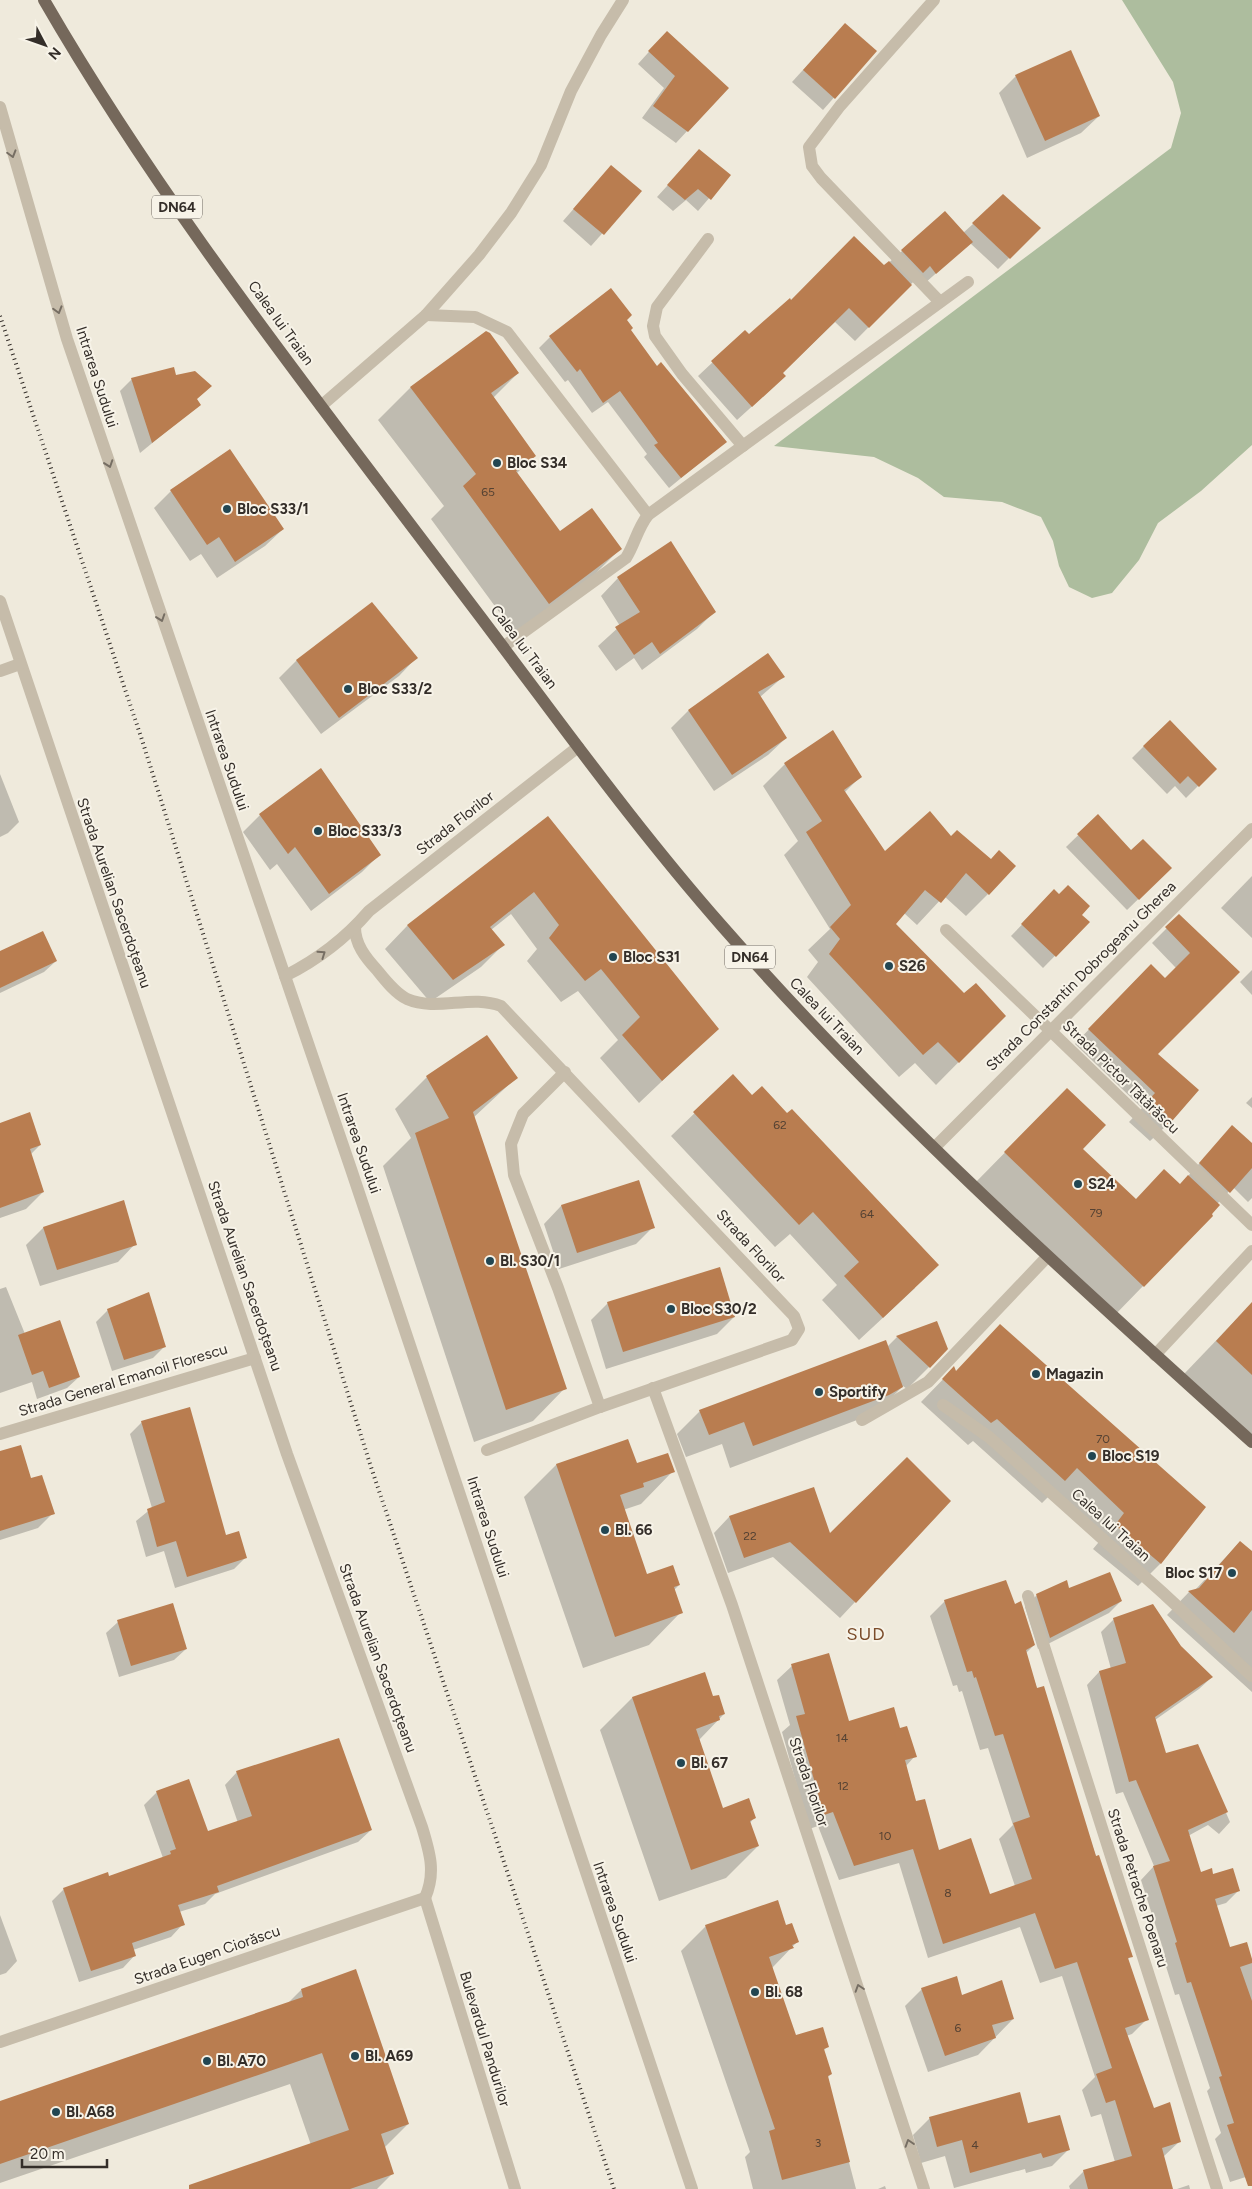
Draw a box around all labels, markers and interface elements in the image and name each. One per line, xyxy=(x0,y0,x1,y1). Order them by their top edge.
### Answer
north arrow xyxy=(20,20,70,70)
text: N xyxy=(44,44,64,63)
one-way arrow xyxy=(7,150,17,158)
road number: DN64 xyxy=(152,196,202,218)
street label: Calea lui Traian xyxy=(244,277,318,369)
one-way arrow xyxy=(53,306,63,314)
street label: Intrarea Sudului xyxy=(72,324,122,430)
place label: Bloc S34 xyxy=(507,454,568,472)
marker: Bloc S34 xyxy=(491,457,503,469)
one-way arrow xyxy=(103,460,113,468)
house number: 65 xyxy=(481,485,495,499)
place label: Bloc S33/1 xyxy=(237,500,309,518)
marker: Bloc S33/1 xyxy=(221,503,233,515)
street label: Calea lui Traian xyxy=(487,602,561,692)
one-way arrow xyxy=(155,614,165,622)
place label: Bloc S33/2 xyxy=(358,680,433,698)
marker: Bloc S33/2 xyxy=(342,683,354,695)
street label: Intrarea Sudului xyxy=(201,707,253,813)
street label: Strada Florilor xyxy=(413,787,497,859)
street label: Strada Aurelian Sacerdoțeanu xyxy=(73,796,155,990)
place label: Bloc S33/3 xyxy=(328,822,402,840)
marker: Bloc S33/3 xyxy=(312,825,324,837)
street label: Strada Constantin Dobrogeanu Gherea xyxy=(982,877,1180,1075)
road number: DN64 xyxy=(725,946,775,969)
place label: Bloc S31 xyxy=(623,948,680,966)
one-way arrow xyxy=(316,951,326,960)
marker: Bloc S31 xyxy=(607,951,619,963)
place label: S26 xyxy=(899,957,926,975)
marker: S26 xyxy=(883,960,895,972)
street label: Calea lui Traian xyxy=(786,974,868,1058)
street label: Strada Pictor Tătărăscu xyxy=(1059,1016,1183,1138)
street label: Intrarea Sudului xyxy=(333,1090,385,1196)
house number: 62 xyxy=(773,1118,787,1132)
place label: S24 xyxy=(1088,1175,1116,1193)
marker: S24 xyxy=(1072,1178,1084,1190)
street label: Strada Aurelian Sacerdoțeanu xyxy=(204,1179,286,1373)
street label: Strada Florilor xyxy=(713,1206,789,1286)
house number: 79 xyxy=(1089,1206,1103,1220)
house number: 64 xyxy=(860,1207,875,1221)
place label: Bl. S30/1 xyxy=(500,1252,560,1270)
marker: Bl. S30/1 xyxy=(484,1255,496,1267)
place label: Bloc S30/2 xyxy=(681,1300,757,1318)
marker: Bloc S30/2 xyxy=(665,1303,677,1315)
street label: Strada General Emanoil Florescu xyxy=(16,1340,230,1420)
place label: Magazin xyxy=(1046,1365,1103,1383)
marker: Magazin xyxy=(1030,1368,1042,1380)
place label: Sportify xyxy=(829,1383,886,1401)
marker: Sportify xyxy=(813,1386,825,1398)
house number: 70 xyxy=(1096,1432,1110,1446)
place label: Bloc S19 xyxy=(1102,1447,1160,1465)
marker: Bloc S19 xyxy=(1086,1450,1098,1462)
street label: Intrarea Sudului xyxy=(463,1474,513,1580)
street label: Calea lui Traian xyxy=(1068,1485,1154,1565)
place label: Bl. 66 xyxy=(615,1521,653,1539)
marker: Bl. 66 xyxy=(599,1524,611,1536)
house number: 22 xyxy=(743,1529,757,1543)
street label: Strada Aurelian Sacerdoțeanu xyxy=(335,1561,421,1755)
place label: Bloc S17 xyxy=(1165,1564,1222,1582)
marker: Bloc S17 xyxy=(1226,1567,1238,1579)
district label: SUD xyxy=(846,1623,886,1645)
house number: 14 xyxy=(836,1731,849,1745)
street label: Strada Florilor xyxy=(785,1735,833,1829)
place label: Bl. 67 xyxy=(691,1754,728,1772)
marker: Bl. 67 xyxy=(675,1757,687,1769)
house number: 12 xyxy=(837,1779,849,1793)
street label: Strada Petrache Poenaru xyxy=(1104,1806,1172,1970)
house number: 10 xyxy=(879,1829,892,1843)
street label: Intrarea Sudului xyxy=(589,1859,641,1965)
house number: 8 xyxy=(944,1886,952,1900)
street label: Strada Eugen Ciorăscu xyxy=(132,1922,282,1988)
street label: Bulevardul Pandurilor xyxy=(456,1969,514,2109)
place label: Bl. 68 xyxy=(765,1983,803,2001)
one-way arrow xyxy=(855,1984,865,1993)
marker: Bl. 68 xyxy=(749,1986,761,1998)
house number: 6 xyxy=(955,2021,962,2035)
place label: Bl. A69 xyxy=(365,2047,414,2065)
marker: Bl. A69 xyxy=(349,2050,361,2062)
place label: Bl. A70 xyxy=(217,2052,266,2070)
marker: Bl. A70 xyxy=(201,2055,213,2067)
place label: Bl. A68 xyxy=(66,2103,115,2121)
marker: Bl. A68 xyxy=(50,2106,62,2118)
scale bar xyxy=(22,2136,108,2168)
house number: 3 xyxy=(815,2136,821,2150)
house number: 4 xyxy=(971,2138,979,2152)
one-way arrow xyxy=(905,2139,915,2147)
text: 20 m xyxy=(30,2145,64,2163)

